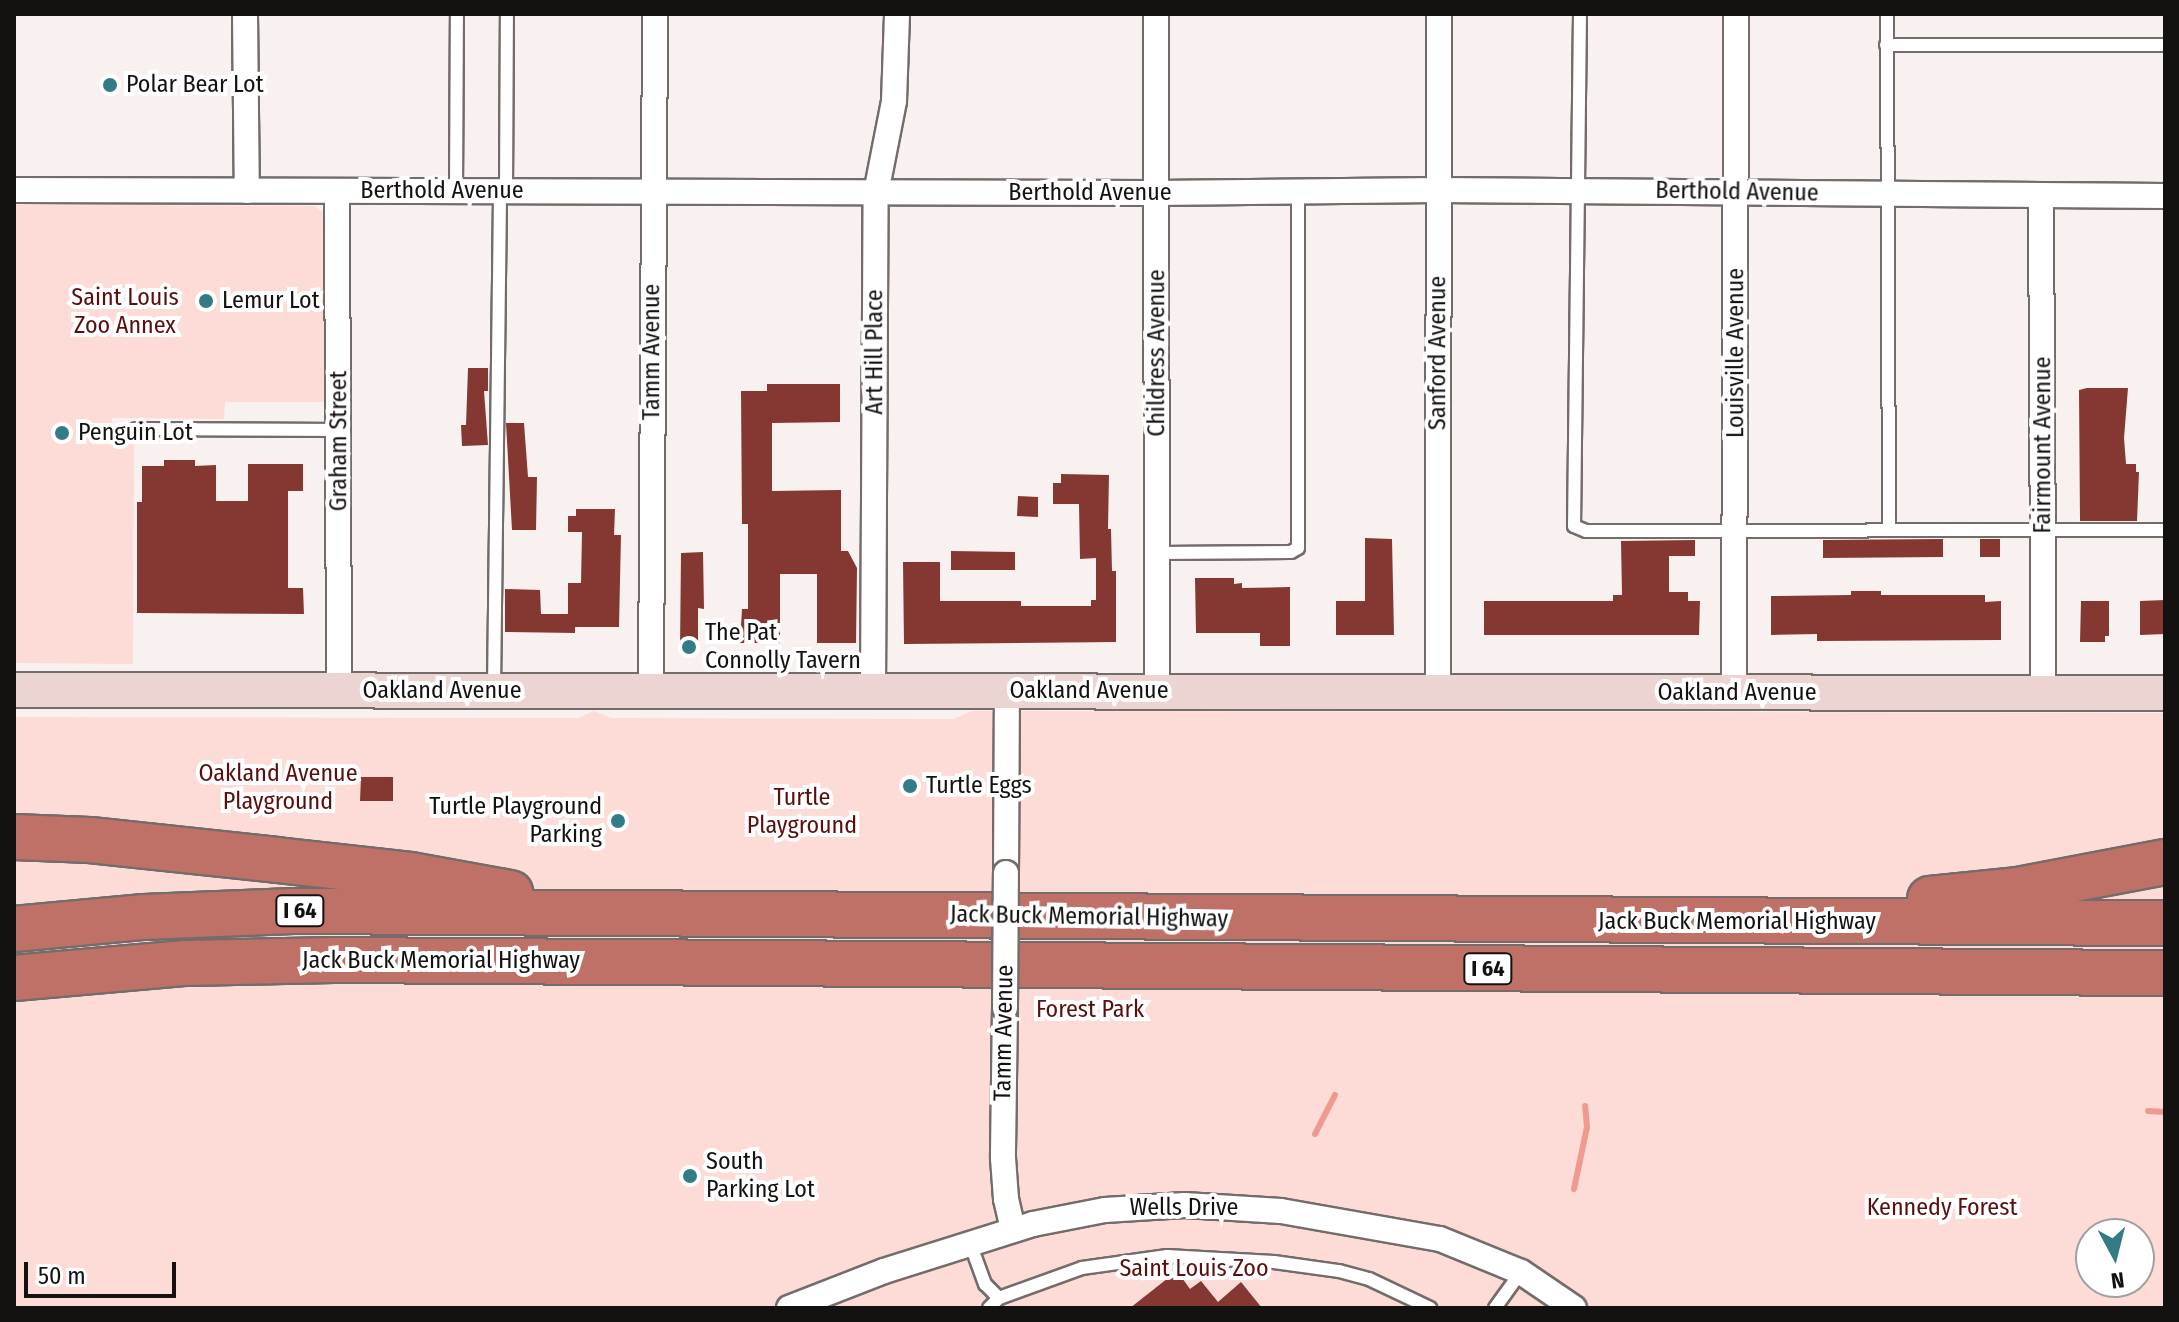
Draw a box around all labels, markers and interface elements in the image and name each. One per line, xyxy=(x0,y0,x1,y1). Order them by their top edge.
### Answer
place label: Polar Bear Lot xyxy=(126,71,264,99)
marker: Polar Bear Lot xyxy=(101,76,119,94)
street label: Berthold Avenue xyxy=(1655,176,1819,208)
street label: Berthold Avenue xyxy=(360,177,524,205)
street label: Berthold Avenue xyxy=(1008,179,1172,207)
street label: Louisville Avenue xyxy=(1722,268,1750,438)
street label: Childress Avenue xyxy=(1143,269,1171,437)
street label: Sanford Avenue xyxy=(1424,276,1452,430)
park label: Saint Louis Zoo Annex xyxy=(71,284,179,340)
street label: Tamm Avenue xyxy=(638,284,666,420)
place label: Lemur Lot xyxy=(222,287,320,315)
street label: Art Hill Place xyxy=(861,289,889,415)
marker: Lemur Lot xyxy=(197,292,215,310)
street label: Fairmount Avenue xyxy=(2029,356,2057,534)
street label: Graham Street xyxy=(325,371,353,511)
place label: Penguin Lot xyxy=(78,419,193,447)
marker: Penguin Lot xyxy=(53,424,71,442)
place label: The Pat Connolly Tavern xyxy=(705,619,861,675)
marker: The Pat Connolly Tavern xyxy=(680,638,698,656)
street label: Oakland Avenue xyxy=(362,677,522,705)
street label: Oakland Avenue xyxy=(1009,677,1169,705)
street label: Oakland Avenue xyxy=(1657,679,1817,707)
park label: Oakland Avenue Playground xyxy=(198,760,358,816)
place label: Turtle Eggs xyxy=(926,772,1032,800)
marker: Turtle Eggs xyxy=(901,777,919,795)
park label: Turtle Playground xyxy=(747,784,857,840)
place label: Turtle Playground Parking xyxy=(429,793,602,849)
marker: Turtle Playground Parking xyxy=(609,812,627,830)
road number: I 64 xyxy=(274,893,326,929)
street label: Jack Buck Memorial Highway xyxy=(950,900,1228,934)
street label: Jack Buck Memorial Highway xyxy=(1598,908,1876,936)
street label: Jack Buck Memorial Highway xyxy=(302,947,580,975)
road number: I 64 xyxy=(1462,951,1514,987)
street label: Tamm Avenue xyxy=(988,965,1020,1101)
park label: Forest Park xyxy=(1036,996,1144,1024)
place label: South Parking Lot xyxy=(706,1148,815,1204)
marker: South Parking Lot xyxy=(681,1167,699,1185)
street label: Wells Drive xyxy=(1130,1194,1238,1222)
park label: Kennedy Forest xyxy=(1867,1194,2017,1222)
north arrow xyxy=(2075,1218,2155,1298)
scale bar xyxy=(28,1246,180,1296)
park label: Saint Louis Zoo xyxy=(1119,1255,1269,1283)
text: 50 m xyxy=(38,1262,86,1290)
text: N xyxy=(2110,1266,2126,1295)

